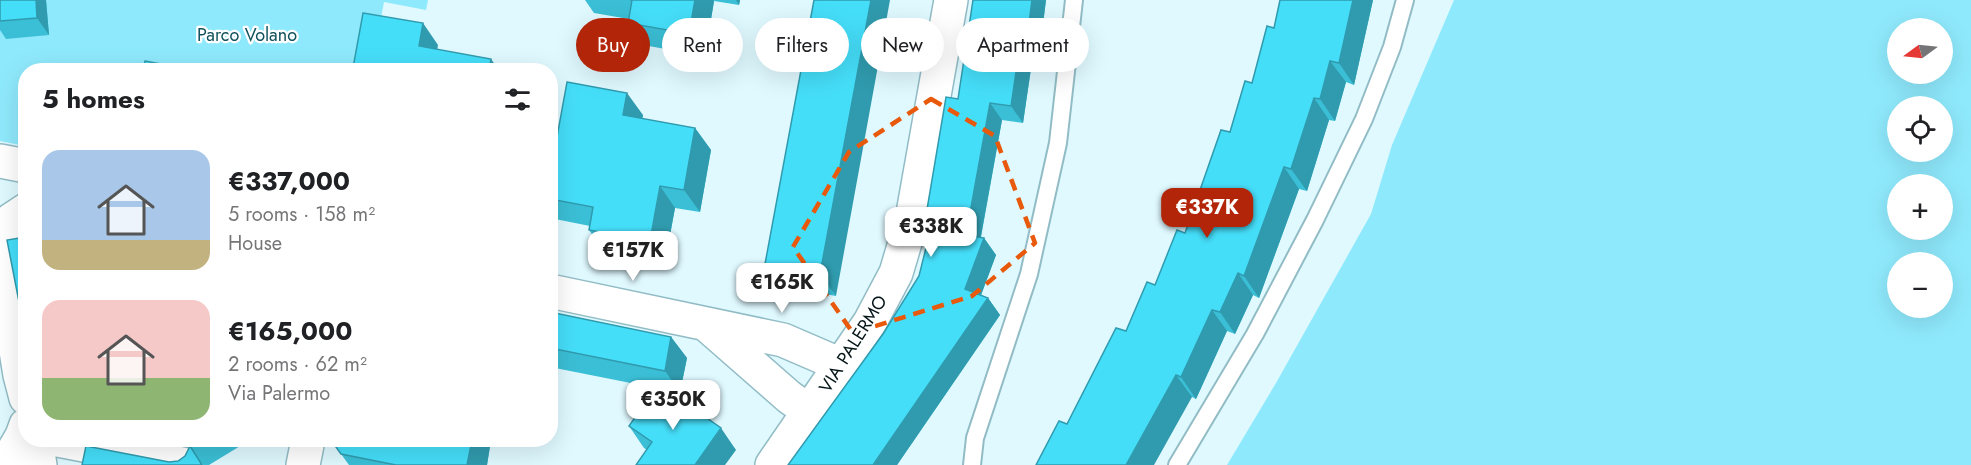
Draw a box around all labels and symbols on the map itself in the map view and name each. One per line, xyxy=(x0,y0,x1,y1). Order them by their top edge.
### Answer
north arrow xyxy=(1887,18,1953,84)
park label: Parco Volano xyxy=(197,22,297,48)
pin: €337K xyxy=(1165,188,1249,239)
pin: €338K xyxy=(889,207,973,258)
pin: €157K xyxy=(591,231,675,282)
pin: €165K xyxy=(740,263,824,314)
street label: VIA PALERMO xyxy=(813,290,893,398)
pin: €350K xyxy=(631,380,715,431)

